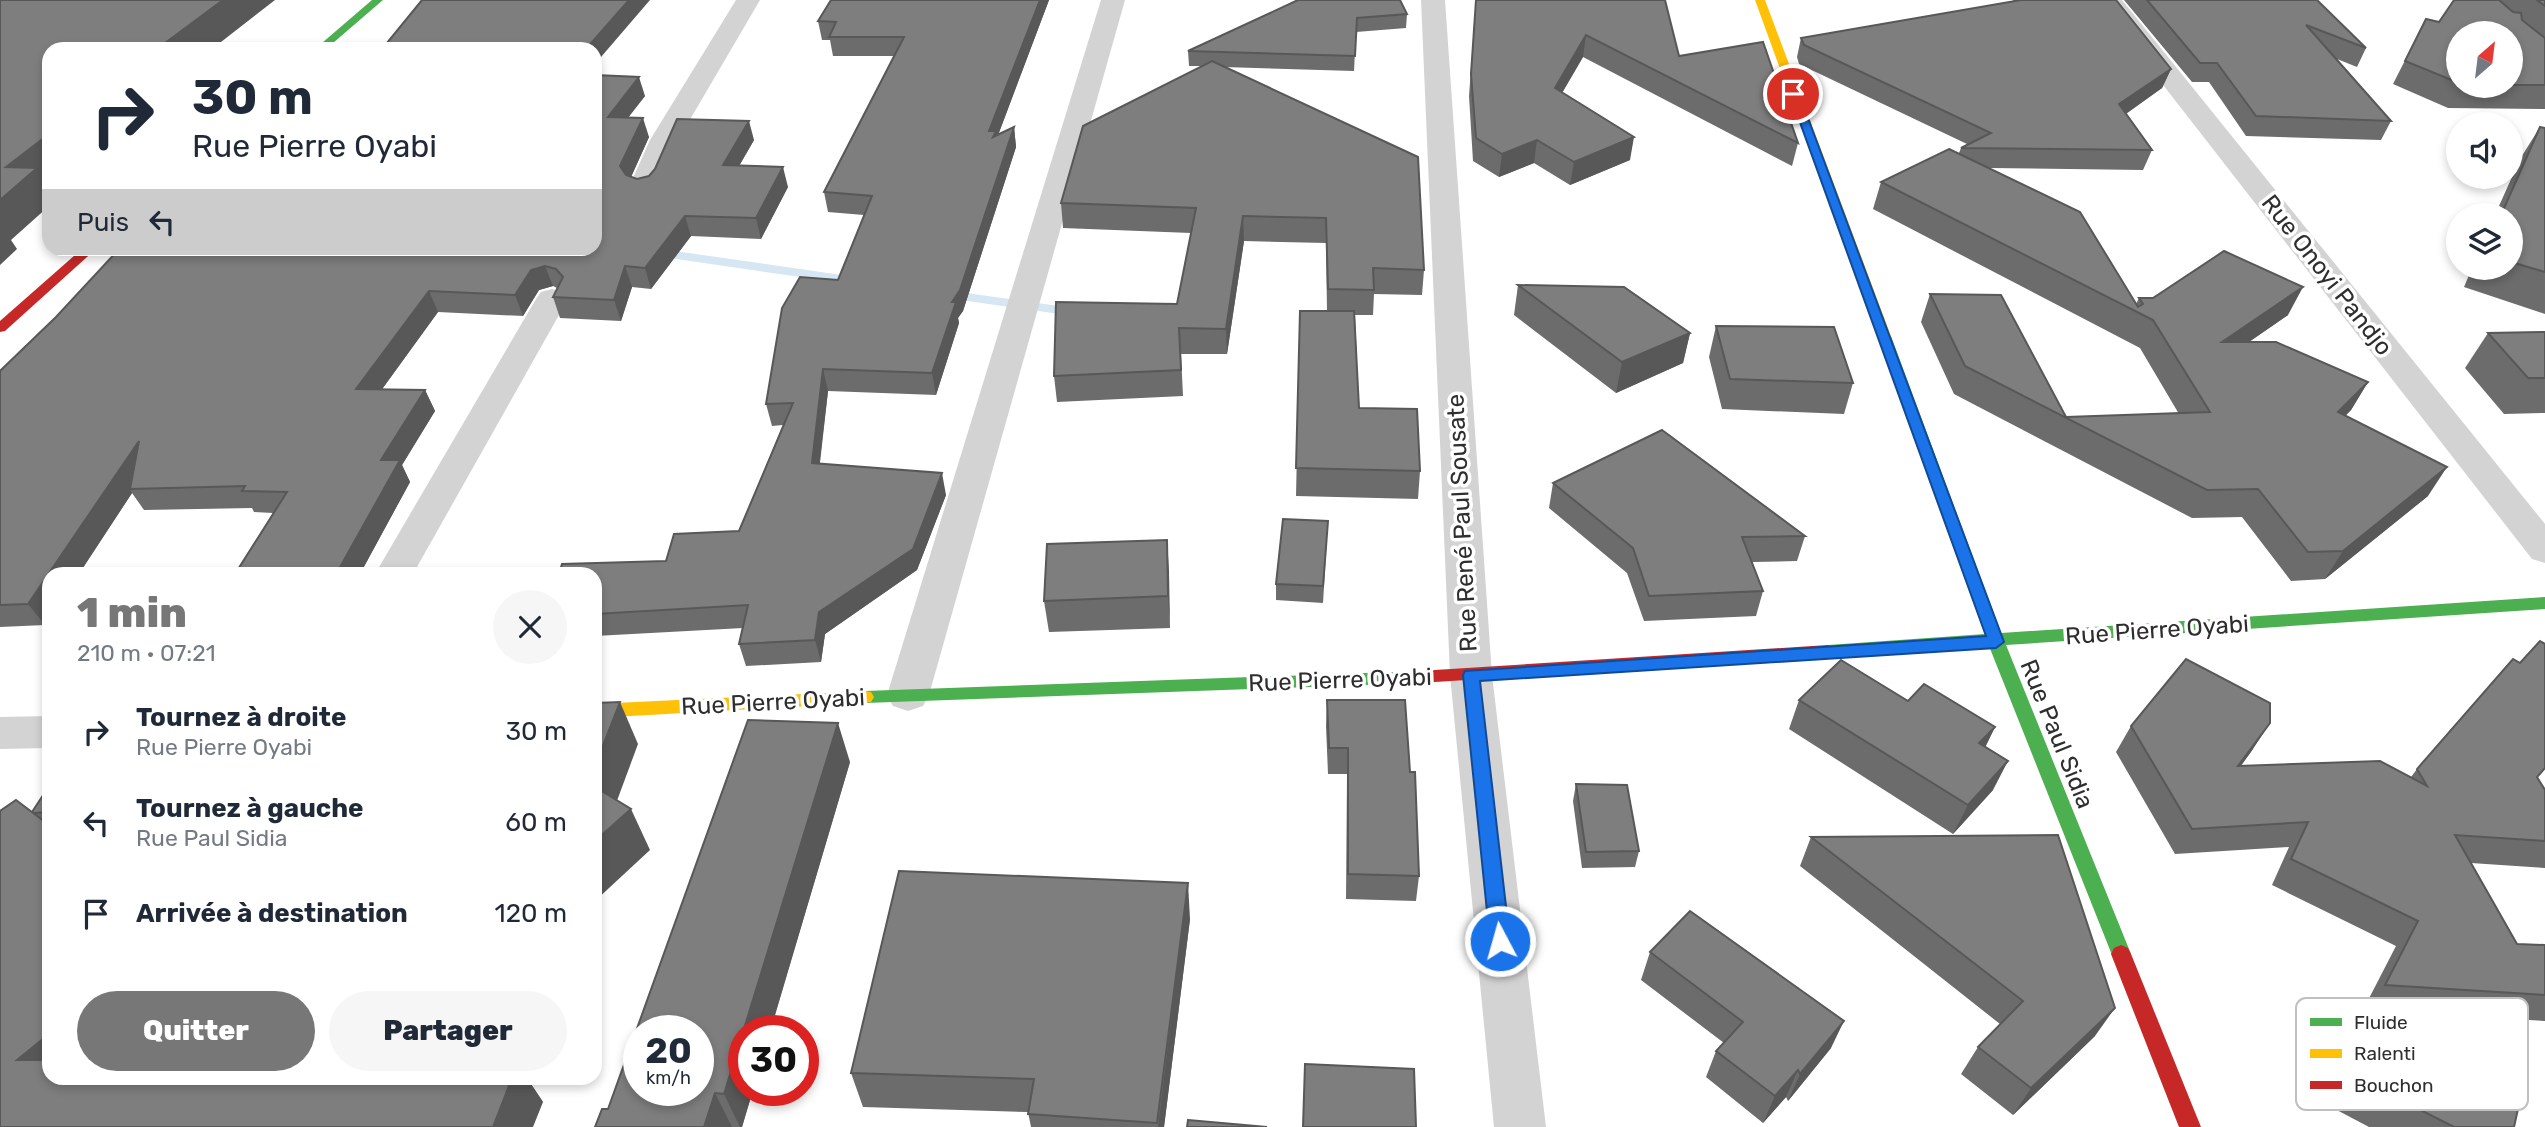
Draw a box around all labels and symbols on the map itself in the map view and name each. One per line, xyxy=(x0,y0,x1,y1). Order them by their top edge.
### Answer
north arrow xyxy=(2446,21,2524,98)
pin xyxy=(1763,64,1823,124)
street label: Rue Onoyi Pandjo xyxy=(2256,189,2398,361)
street label: Rue René Paul Sousate xyxy=(1441,393,1483,653)
street label: Rue Pierre Oyabi xyxy=(2064,610,2250,650)
street label: Rue Paul Sidia xyxy=(2014,655,2100,813)
street label: Rue Pierre Oyabi xyxy=(1248,663,1432,697)
street label: Rue Pierre Oyabi xyxy=(680,683,866,721)
position arrow xyxy=(1463,904,1537,978)
legend xyxy=(2296,998,2528,1110)
text: Fluide xyxy=(2354,1011,2408,1034)
speed limit sign: 30 xyxy=(728,1015,819,1106)
text: Ralenti xyxy=(2354,1042,2416,1065)
text: Bouchon xyxy=(2354,1074,2434,1097)

